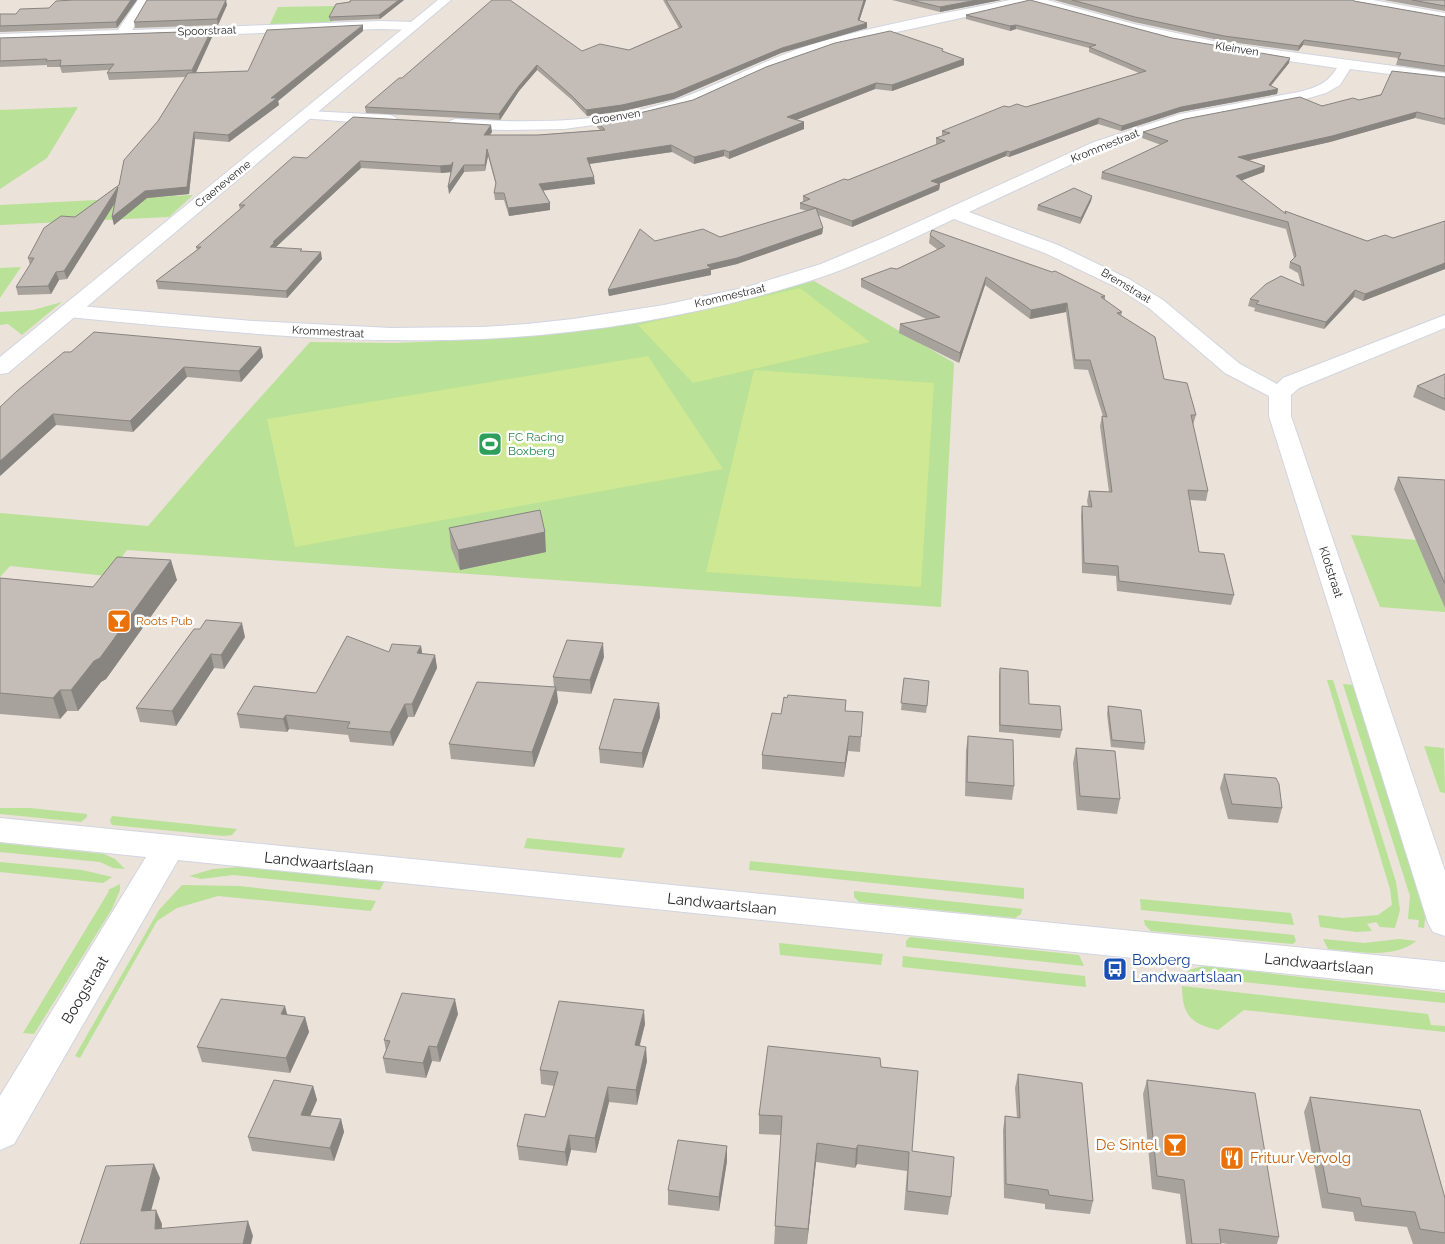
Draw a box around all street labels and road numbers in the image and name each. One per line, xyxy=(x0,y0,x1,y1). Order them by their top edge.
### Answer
street label: Spoorstraat xyxy=(177,23,237,39)
street label: Kleinven xyxy=(1214,39,1260,59)
street label: Groenven xyxy=(591,107,641,127)
street label: Krommestraat xyxy=(1069,126,1141,166)
street label: Craenevenne xyxy=(192,157,254,210)
street label: Bremstraat xyxy=(1099,266,1154,306)
street label: Krommestraat xyxy=(693,281,767,310)
street label: Krommestraat xyxy=(291,324,365,340)
street label: Klotstraat xyxy=(1316,545,1346,599)
street label: Landwaartslaan xyxy=(263,848,375,878)
street label: Landwaartslaan xyxy=(666,889,778,919)
street label: Landwaartslaan xyxy=(1263,949,1375,979)
street label: Boogstraat xyxy=(58,953,112,1027)

